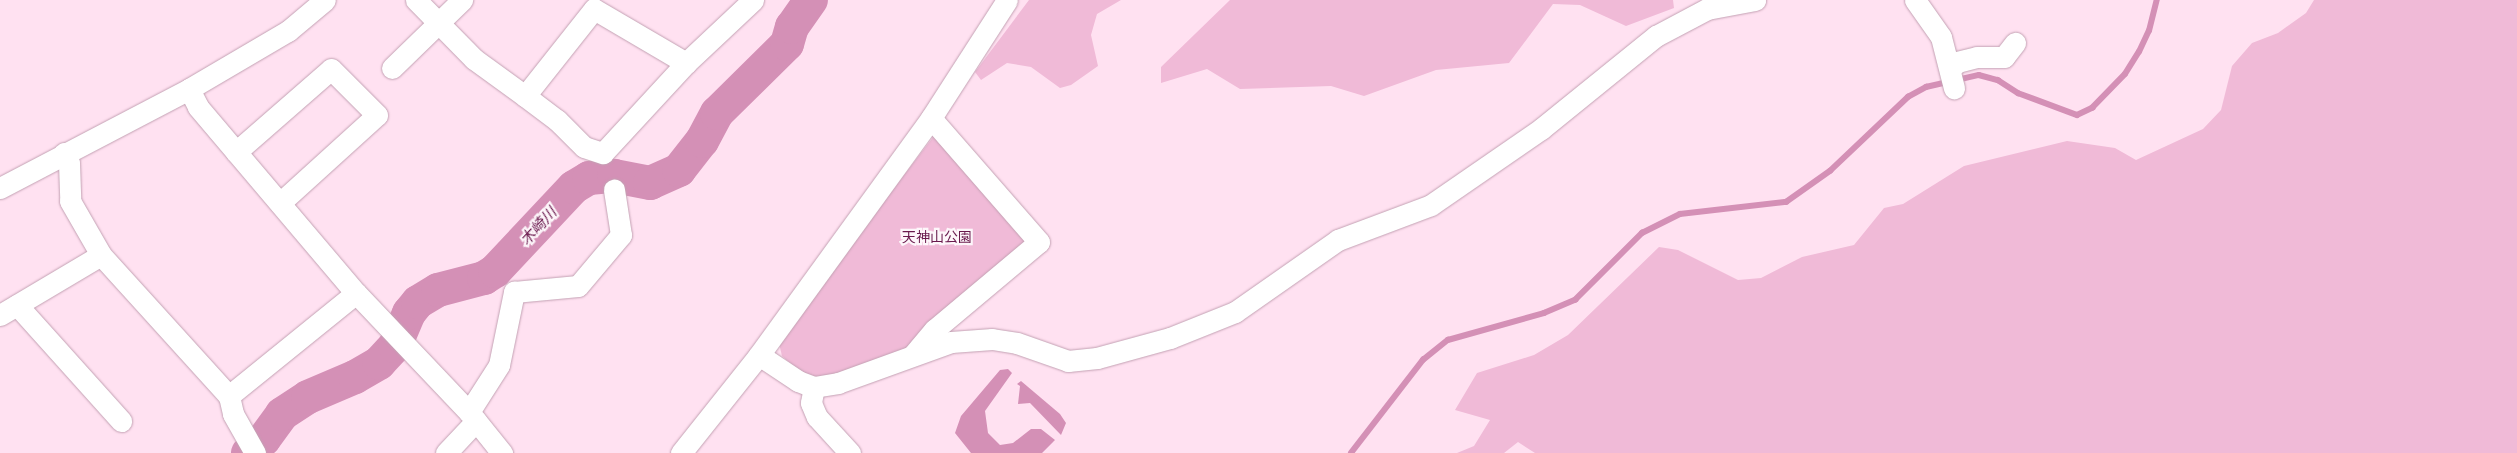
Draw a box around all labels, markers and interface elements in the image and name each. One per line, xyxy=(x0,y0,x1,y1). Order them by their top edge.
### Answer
water label: 木崎川 xyxy=(516,203,560,249)
park label: 天神山公園 xyxy=(902,229,972,245)

